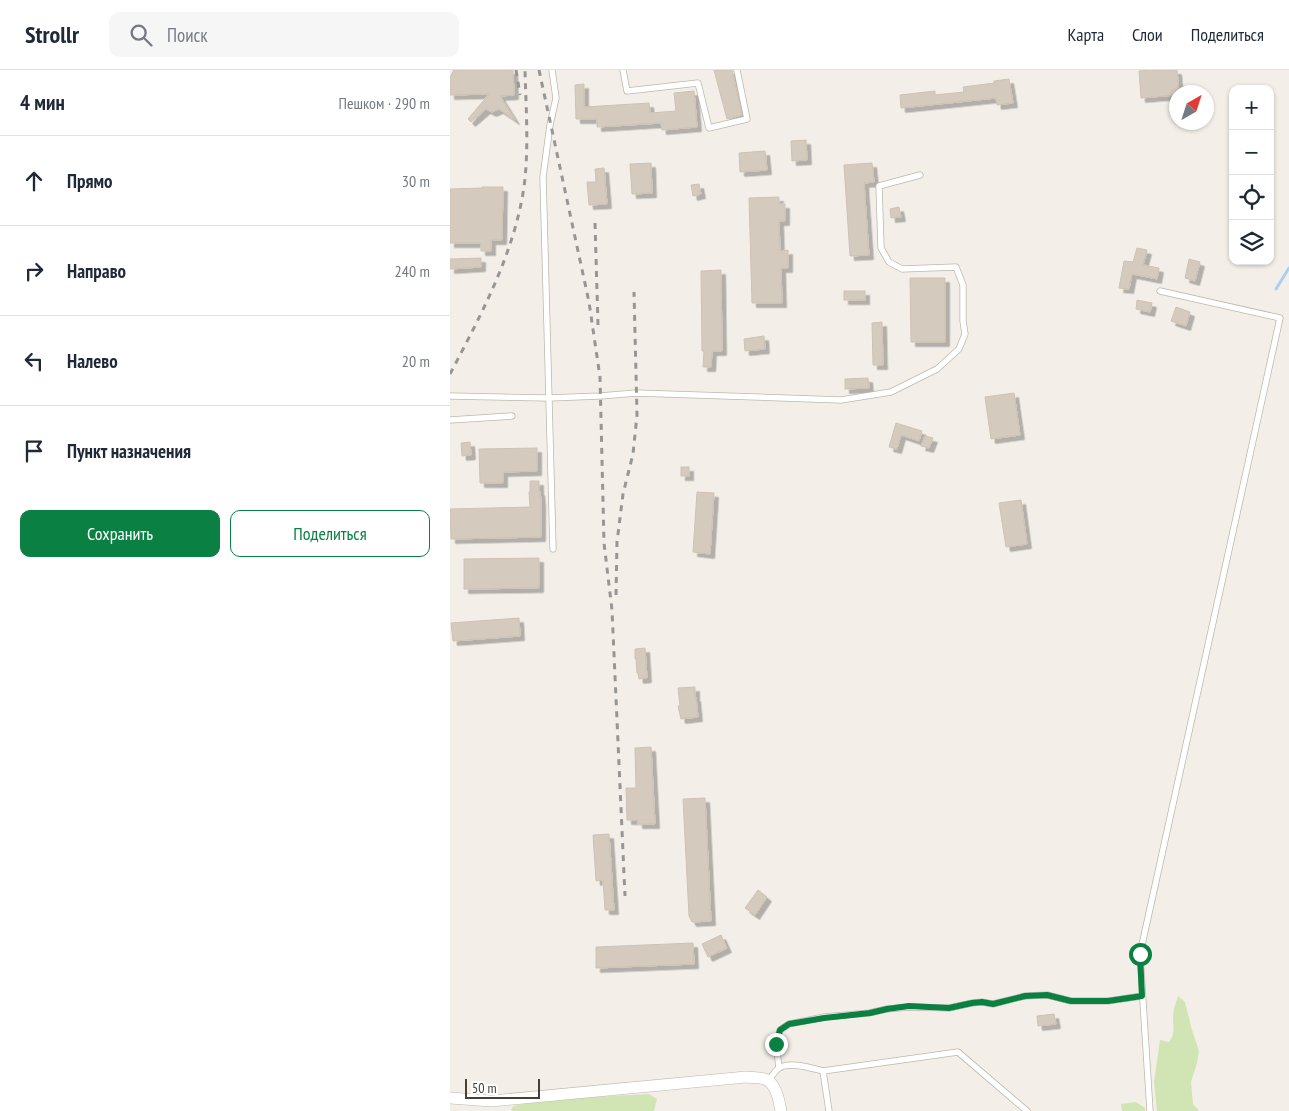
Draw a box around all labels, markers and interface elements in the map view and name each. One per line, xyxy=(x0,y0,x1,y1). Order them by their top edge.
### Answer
search box xyxy=(109,12,459,57)
text: Strollr xyxy=(25,19,79,50)
icon: search xyxy=(127,21,155,49)
text: Поиск xyxy=(167,23,208,47)
text: Карта xyxy=(1067,23,1104,46)
text: Слои xyxy=(1132,23,1163,46)
text: Поделиться xyxy=(1191,23,1264,46)
north arrow xyxy=(1169,85,1214,130)
map controls xyxy=(1229,85,1274,265)
button: + xyxy=(1229,85,1274,130)
text: 4 мин xyxy=(20,89,65,116)
text: Пешком · 290 m xyxy=(339,93,430,113)
button: − xyxy=(1229,130,1274,175)
icon: ahead xyxy=(20,167,48,195)
text: Прямо xyxy=(67,169,112,193)
text: 30 m xyxy=(402,171,430,191)
button: locate xyxy=(1229,175,1274,220)
button: layers xyxy=(1229,220,1274,265)
icon: right xyxy=(20,257,48,285)
text: Направо xyxy=(67,259,126,283)
text: 240 m xyxy=(395,261,430,281)
icon: left xyxy=(20,347,48,375)
text: Налево xyxy=(67,349,118,373)
text: 20 m xyxy=(402,351,430,371)
icon: arrive xyxy=(20,437,48,465)
text: Пункт назначения xyxy=(67,439,191,463)
button: Сохранить xyxy=(20,510,220,557)
button: Поделиться xyxy=(230,510,430,557)
route start xyxy=(1129,943,1152,966)
route end xyxy=(765,1033,788,1056)
scale bar xyxy=(465,1076,540,1099)
text: 50 m xyxy=(472,1079,497,1097)

